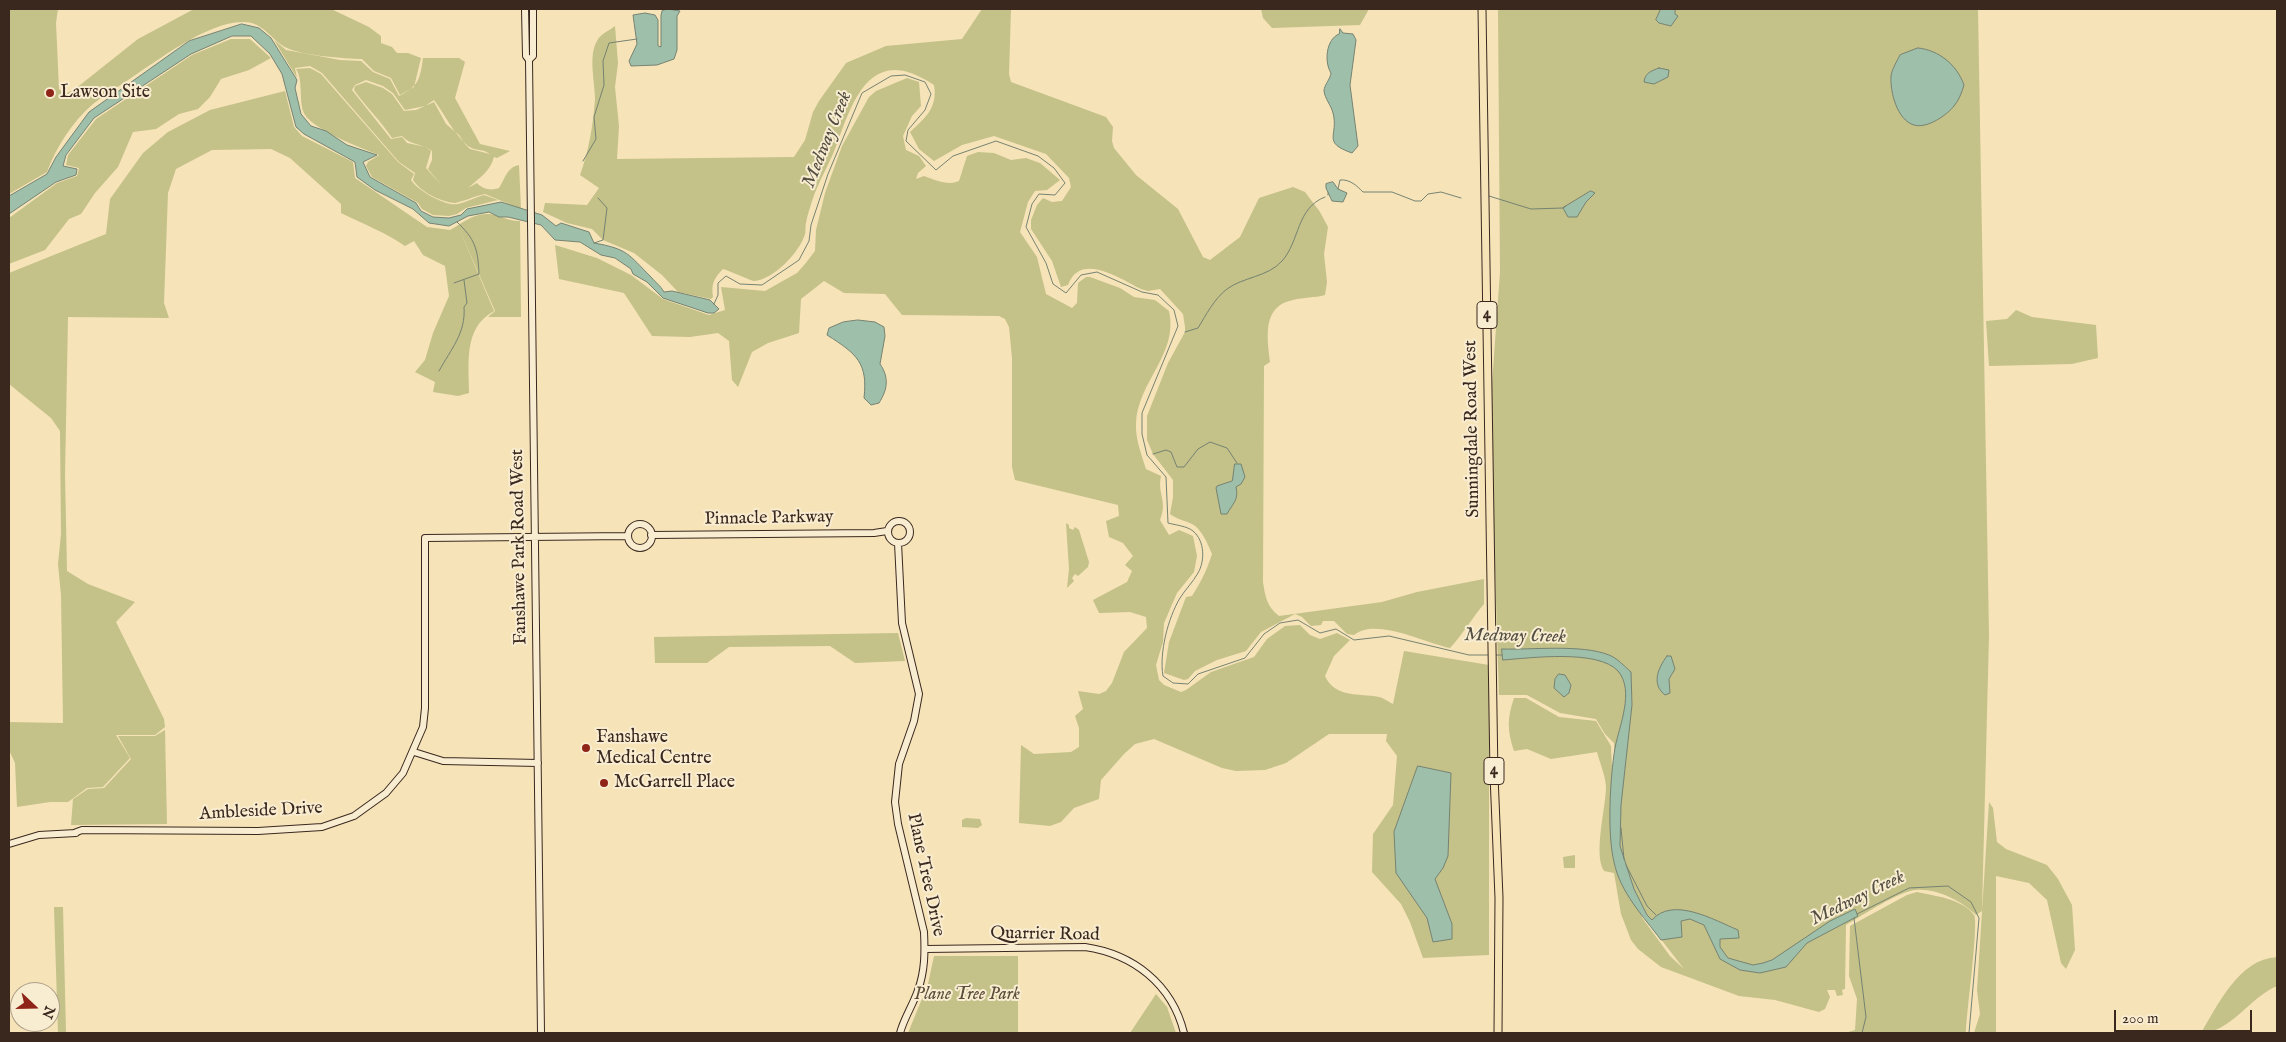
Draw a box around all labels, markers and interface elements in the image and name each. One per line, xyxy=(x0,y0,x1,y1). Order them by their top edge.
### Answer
place label: Lawson Site xyxy=(60,82,150,104)
marker: Lawson Site xyxy=(44,87,56,99)
water label: Medway Creek xyxy=(798,88,858,192)
road number: 4 xyxy=(1477,302,1497,328)
street label: Sunningdale Road West xyxy=(1461,340,1485,518)
street label: Fanshawe Park Road West xyxy=(507,449,533,645)
street label: Pinnacle Parkway xyxy=(704,507,834,531)
water label: Medway Creek xyxy=(1464,625,1566,649)
place label: Fanshawe Medical Centre xyxy=(596,727,711,770)
marker: Fanshawe Medical Centre xyxy=(580,742,592,754)
road number: 4 xyxy=(1484,758,1504,784)
place label: McGarrell Place xyxy=(614,772,735,794)
marker: McGarrell Place xyxy=(598,777,610,789)
street label: Ambleside Drive xyxy=(199,798,323,826)
street label: Plane Tree Drive xyxy=(901,811,949,939)
water label: Medway Creek xyxy=(1807,866,1909,932)
street label: Quarrier Road xyxy=(990,923,1100,947)
north arrow xyxy=(10,982,60,1032)
park label: Plane Tree Park xyxy=(914,984,1020,1006)
scale bar xyxy=(2116,1000,2254,1032)
text: N xyxy=(37,1003,59,1021)
text: 200 m xyxy=(2122,1009,2159,1028)

